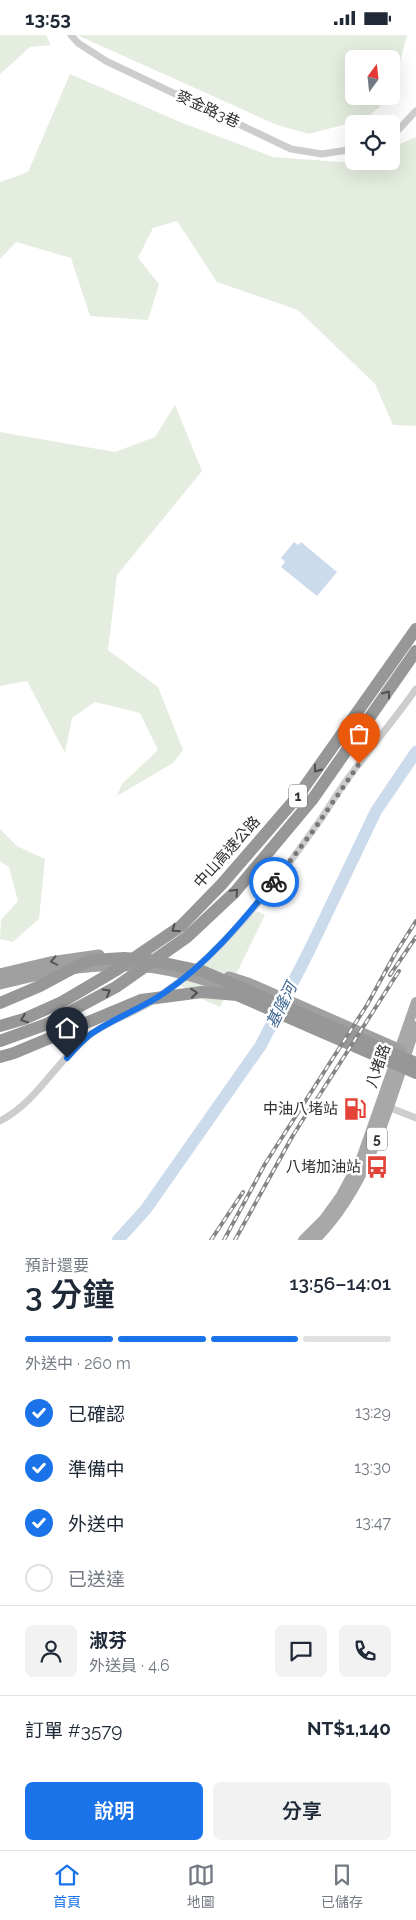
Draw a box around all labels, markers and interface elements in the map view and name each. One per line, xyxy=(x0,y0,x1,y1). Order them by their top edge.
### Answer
text: 13:53 xyxy=(25,7,71,29)
north arrow xyxy=(345,50,400,105)
map controls xyxy=(345,50,400,170)
street label: 麥金路3巷 xyxy=(173,86,243,132)
button: locate xyxy=(345,115,400,170)
one-way arrow xyxy=(381,690,390,700)
pin xyxy=(338,713,380,764)
icon: bag xyxy=(345,720,373,748)
one-way arrow xyxy=(314,763,323,773)
road number: 1 xyxy=(289,784,307,807)
street label: 中山高速公路 xyxy=(190,813,264,891)
courier xyxy=(249,857,299,907)
icon: bike xyxy=(260,868,288,896)
one-way arrow xyxy=(229,888,238,897)
one-way arrow xyxy=(172,924,181,932)
one-way arrow xyxy=(50,955,59,966)
water label: 基隆河 xyxy=(262,977,302,1031)
one-way arrow xyxy=(102,988,111,998)
one-way arrow xyxy=(191,988,199,999)
pin xyxy=(46,1007,88,1058)
one-way arrow xyxy=(20,1013,28,1023)
icon: home xyxy=(53,1014,81,1042)
street label: 八堵路 xyxy=(362,1042,394,1090)
fuel station icon: 中油八堵站 xyxy=(342,1096,368,1122)
place label: 中油八堵站 xyxy=(263,1100,338,1118)
road number: 5 xyxy=(367,1127,387,1151)
bus stop icon: 八堵加油站 xyxy=(364,1154,390,1180)
place label: 八堵加油站 xyxy=(286,1158,361,1176)
text: 預計還要 xyxy=(25,1256,89,1275)
text: 13:56–14:01 xyxy=(290,1272,391,1294)
text: 3 分鐘 xyxy=(25,1276,114,1313)
text: 外送中 · 260 m xyxy=(25,1354,131,1373)
icon: check xyxy=(25,1399,53,1427)
text: 已確認 xyxy=(68,1403,125,1425)
text: 13:29 xyxy=(355,1403,391,1422)
icon: check xyxy=(25,1454,53,1482)
text: 準備中 xyxy=(68,1458,125,1480)
text: 13:30 xyxy=(354,1458,391,1477)
icon: check xyxy=(25,1509,53,1537)
text: 外送中 xyxy=(68,1513,125,1535)
text: 13:47 xyxy=(355,1513,391,1532)
text: 已送達 xyxy=(68,1568,125,1590)
button: person xyxy=(25,1625,77,1677)
button: chat xyxy=(275,1625,327,1677)
button: phone xyxy=(339,1625,391,1677)
text: 淑芬 xyxy=(89,1629,127,1651)
text: 外送員 · 4.6 xyxy=(89,1656,170,1675)
text: NT$1,140 xyxy=(307,1717,391,1739)
text: 訂單 #3579 xyxy=(25,1719,122,1741)
button: 說明 xyxy=(25,1782,203,1840)
button: 分享 xyxy=(213,1782,391,1840)
tab: 首頁 xyxy=(53,1861,81,1911)
tab: 地圖 xyxy=(187,1861,215,1911)
tab: 已儲存 xyxy=(321,1861,363,1911)

